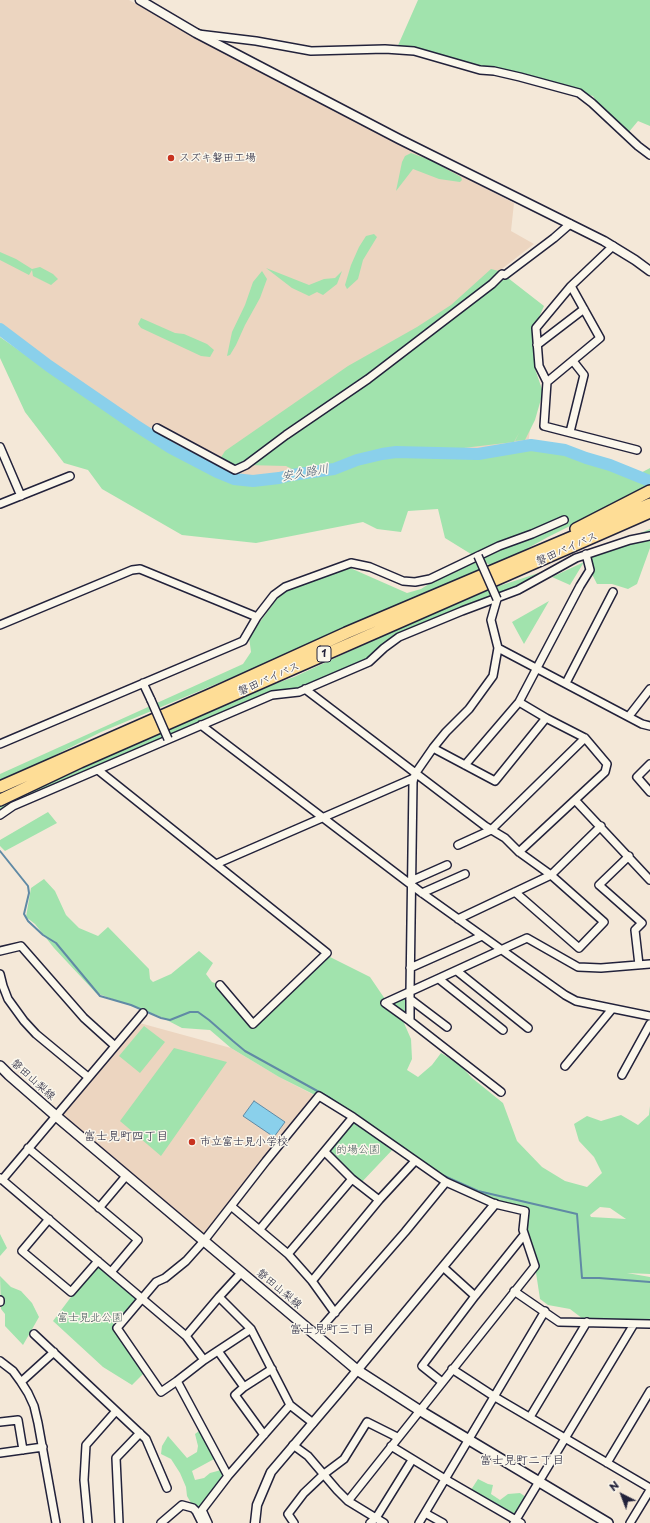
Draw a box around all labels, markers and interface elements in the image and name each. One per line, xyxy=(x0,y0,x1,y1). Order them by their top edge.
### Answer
place label: スズキ磐田工場 xyxy=(179,151,256,165)
marker: スズキ磐田工場 xyxy=(166,153,176,163)
water label: 安久路川 xyxy=(280,462,330,484)
street label: 磐田バイパス xyxy=(534,530,600,568)
road number: 1 xyxy=(317,646,331,662)
street label: 磐田バイパス xyxy=(236,660,302,698)
street label: 磐田山梨線 xyxy=(8,1057,58,1103)
district label: 富士見町四丁目 xyxy=(84,1130,168,1144)
place label: 市立富士見小学校 xyxy=(200,1135,288,1149)
marker: 市立富士見小学校 xyxy=(187,1137,197,1147)
park label: 的場公園 xyxy=(336,1143,380,1157)
street label: 磐田山梨線 xyxy=(254,1266,304,1312)
park label: 富士見北公園 xyxy=(57,1311,123,1325)
district label: 富士見町三丁目 xyxy=(290,1323,374,1337)
district label: 富士見町二丁目 xyxy=(480,1454,564,1468)
north arrow xyxy=(602,1475,642,1515)
text: N xyxy=(605,1476,623,1495)

